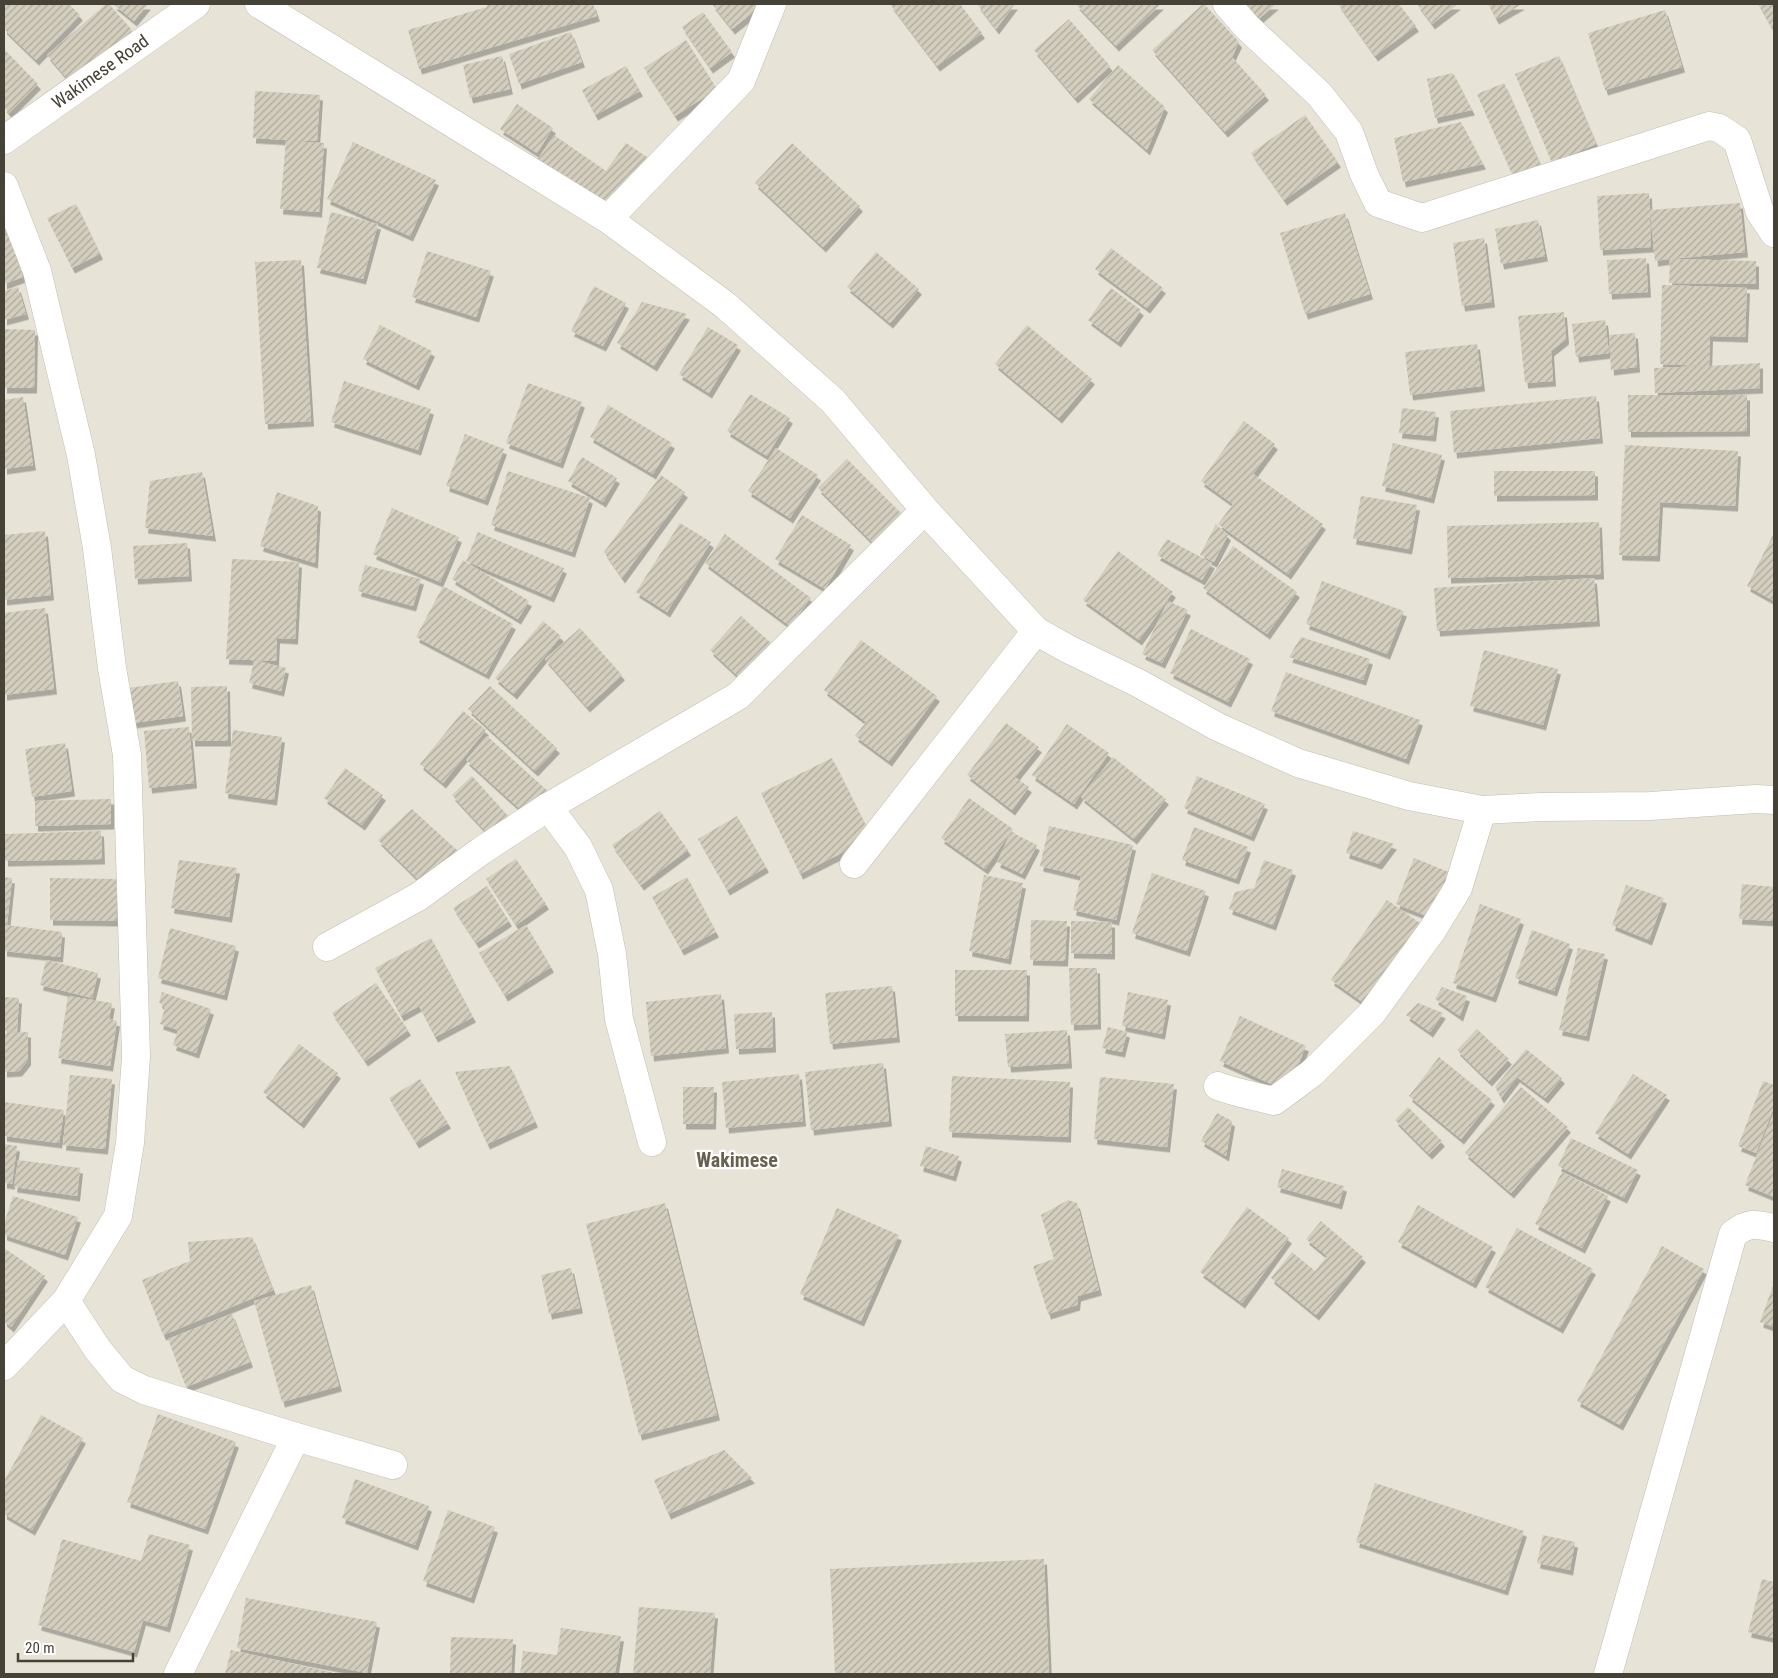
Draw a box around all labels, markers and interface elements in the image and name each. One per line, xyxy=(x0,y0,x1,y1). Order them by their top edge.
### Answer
street label: Wakimese Road xyxy=(48,30,152,113)
district label: Wakimese xyxy=(696,1148,778,1172)
scale bar xyxy=(18,1630,132,1662)
text: 20 m xyxy=(25,1639,55,1657)

